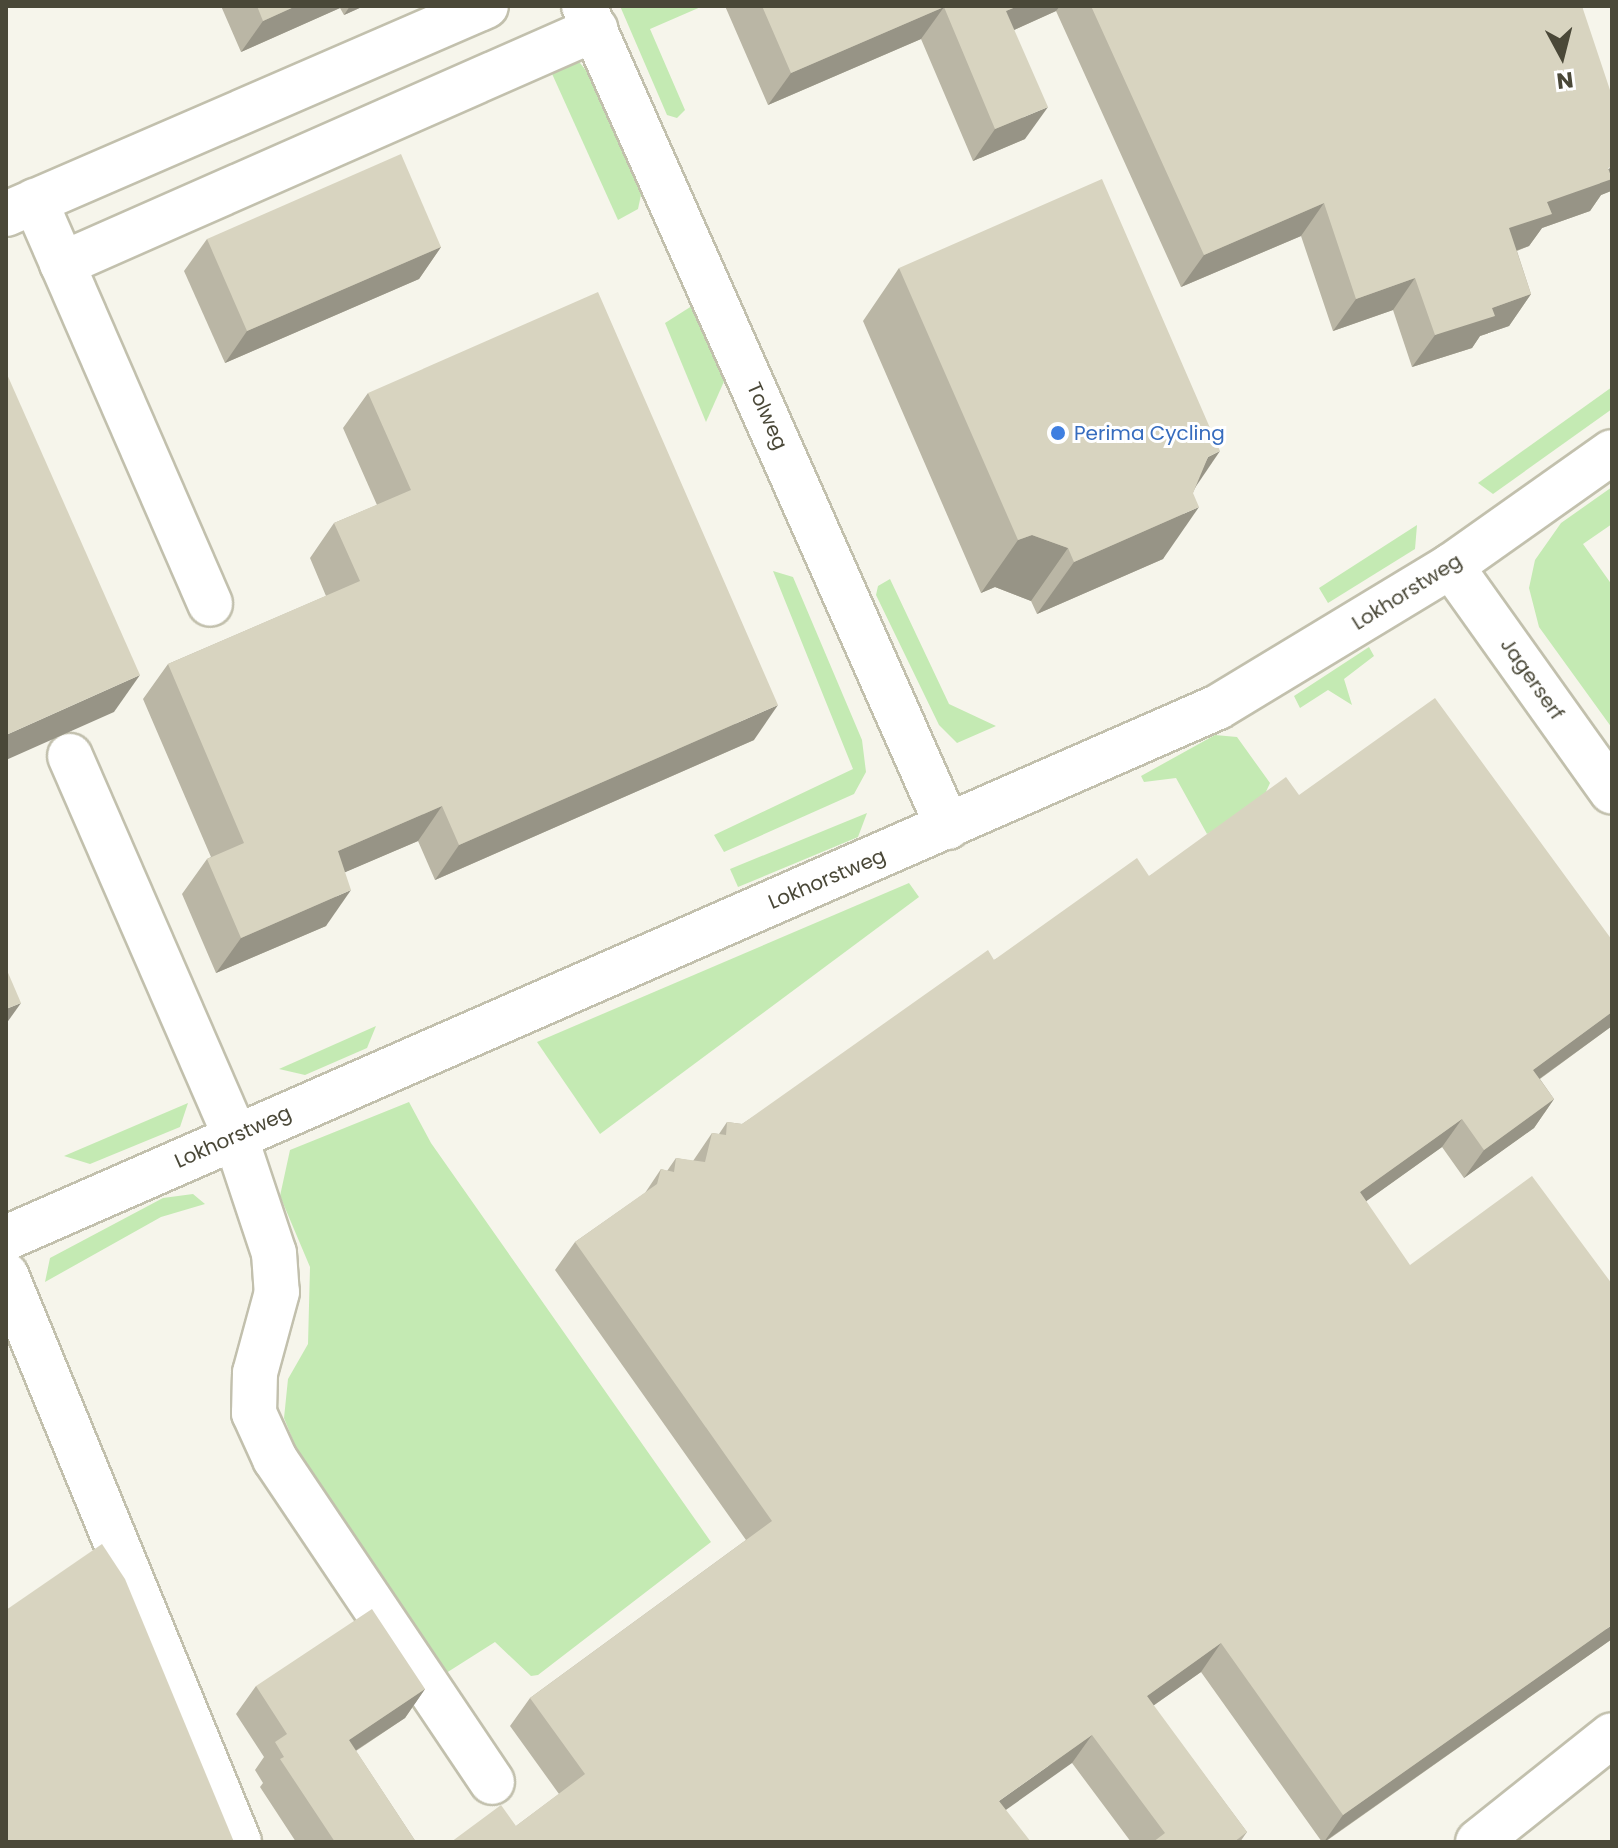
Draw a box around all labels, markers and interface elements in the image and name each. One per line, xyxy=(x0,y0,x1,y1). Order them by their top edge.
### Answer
north arrow xyxy=(1522,16,1602,96)
text: N xyxy=(1555,64,1575,97)
street label: Tolweg xyxy=(742,379,792,453)
place label: Perima Cycling xyxy=(1074,421,1225,445)
marker: Perima Cycling xyxy=(1049,424,1067,442)
street label: Lokhorstweg xyxy=(1348,549,1466,635)
street label: Jagerserf xyxy=(1495,633,1569,725)
street label: Lokhorstweg xyxy=(765,844,889,914)
street label: Lokhorstweg xyxy=(171,1101,295,1173)

